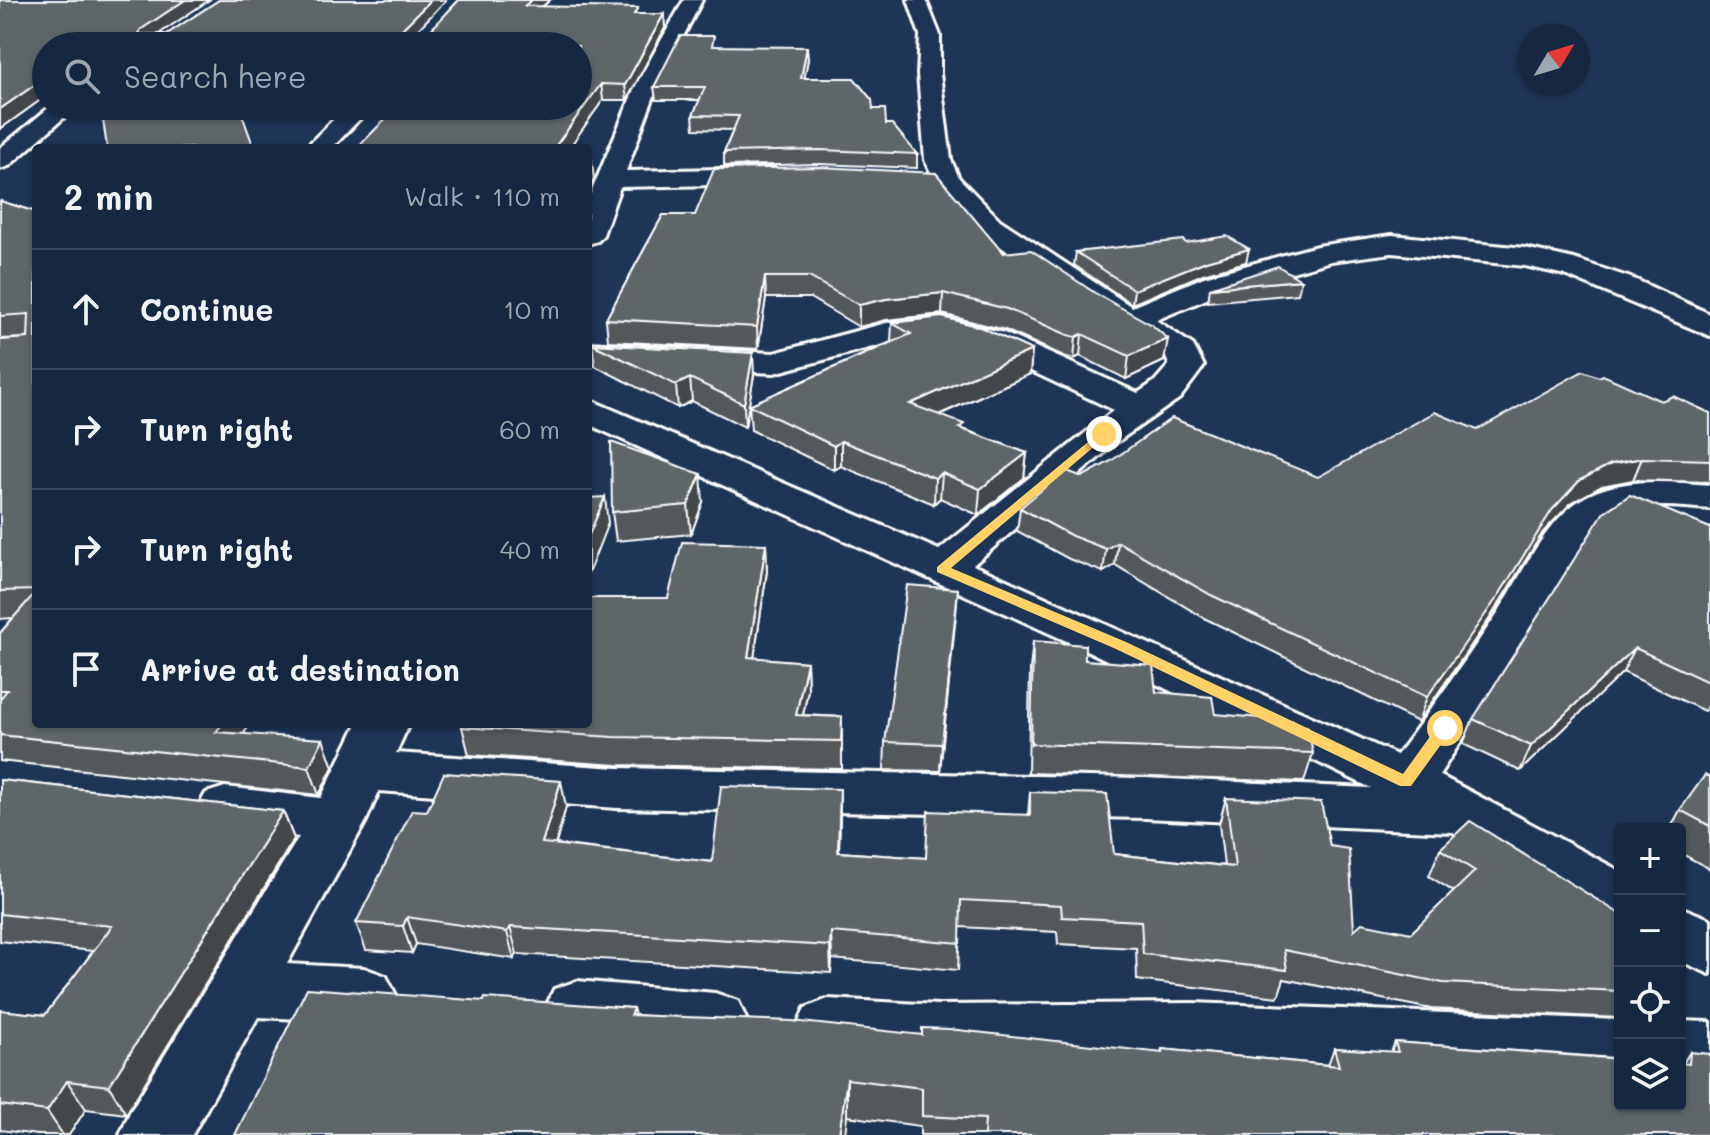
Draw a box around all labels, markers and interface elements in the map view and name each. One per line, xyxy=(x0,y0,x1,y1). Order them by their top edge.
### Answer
north arrow xyxy=(1518,24,1590,96)
search box xyxy=(32,32,592,120)
icon: search xyxy=(60,54,104,98)
text: Search here xyxy=(124,56,307,96)
text: 2 min xyxy=(64,174,153,219)
text: Walk · 110 m xyxy=(404,179,560,213)
icon: ahead xyxy=(64,287,108,331)
text: Continue xyxy=(140,289,273,329)
text: 10 m xyxy=(503,292,560,326)
icon: right xyxy=(64,407,108,451)
text: Turn right xyxy=(140,409,293,449)
text: 60 m xyxy=(499,412,560,446)
route end xyxy=(1086,416,1122,452)
icon: right xyxy=(64,527,108,571)
text: Turn right xyxy=(140,529,293,569)
text: 40 m xyxy=(500,532,560,566)
icon: arrive xyxy=(64,647,108,691)
text: Arrive at destination xyxy=(140,649,460,689)
route start xyxy=(1427,710,1463,746)
map controls xyxy=(1614,823,1686,1111)
button: + xyxy=(1614,823,1686,895)
button: − xyxy=(1614,895,1686,967)
button: locate xyxy=(1614,967,1686,1039)
button: layers xyxy=(1614,1039,1686,1111)

